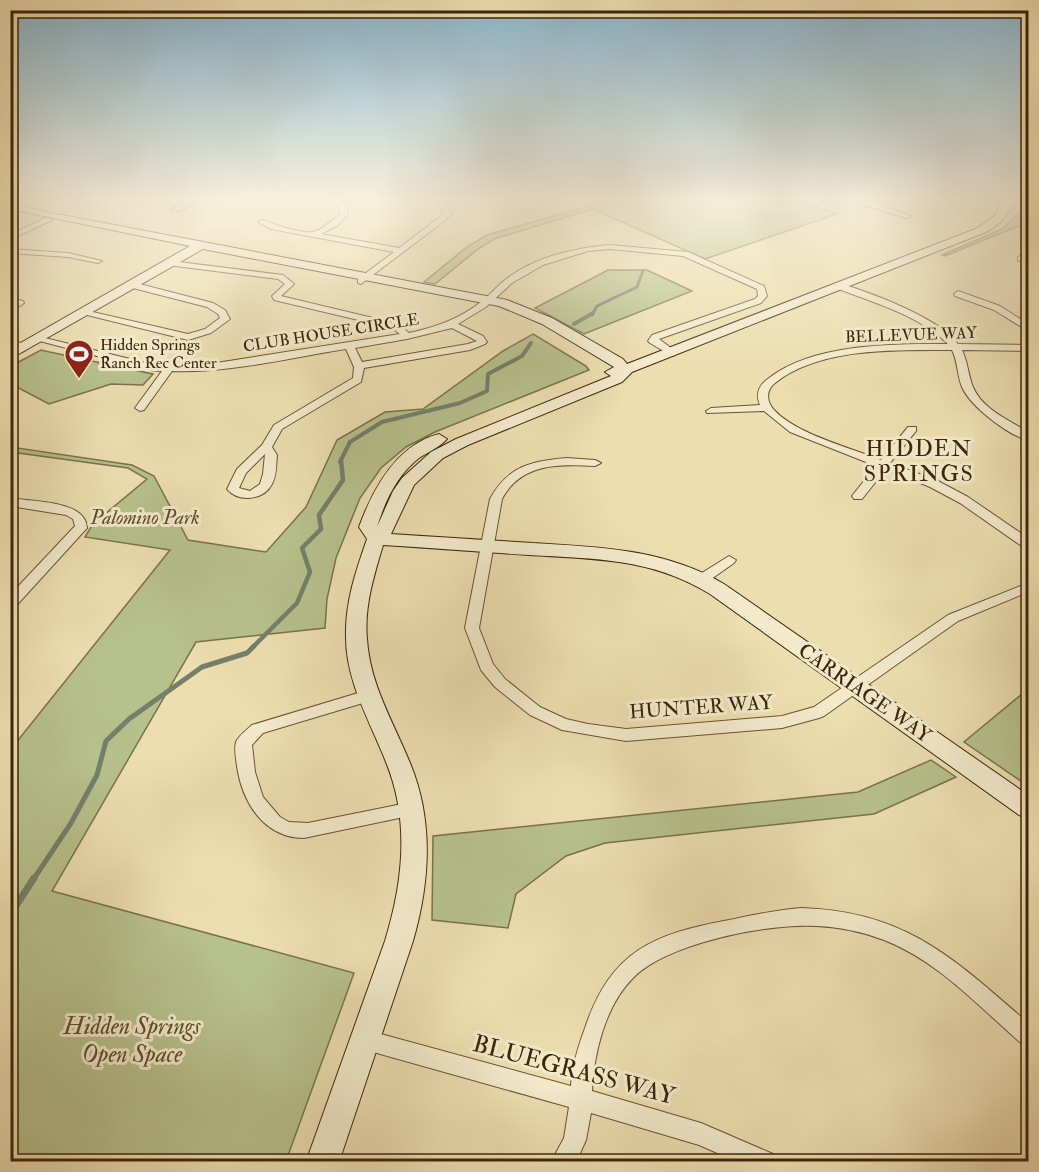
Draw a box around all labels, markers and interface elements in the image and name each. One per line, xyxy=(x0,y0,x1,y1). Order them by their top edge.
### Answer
street label: CLUB HOUSE CIRCLE xyxy=(242,309,420,357)
street label: BELLEVUE WAY xyxy=(845,323,978,347)
place label: Hidden Springs Ranch Rec Center xyxy=(100,335,217,373)
sports icon: Hidden Springs Ranch Rec Center xyxy=(63,338,95,380)
district label: HIDDEN SPRINGS xyxy=(864,435,974,488)
park label: Palomino Park xyxy=(89,505,200,530)
street label: CARRIAGE WAY xyxy=(794,638,937,749)
street label: HUNTER WAY xyxy=(628,689,775,724)
park label: Hidden Springs Open Space xyxy=(63,1011,201,1070)
street label: BLUEGRASS WAY xyxy=(469,1028,679,1112)

